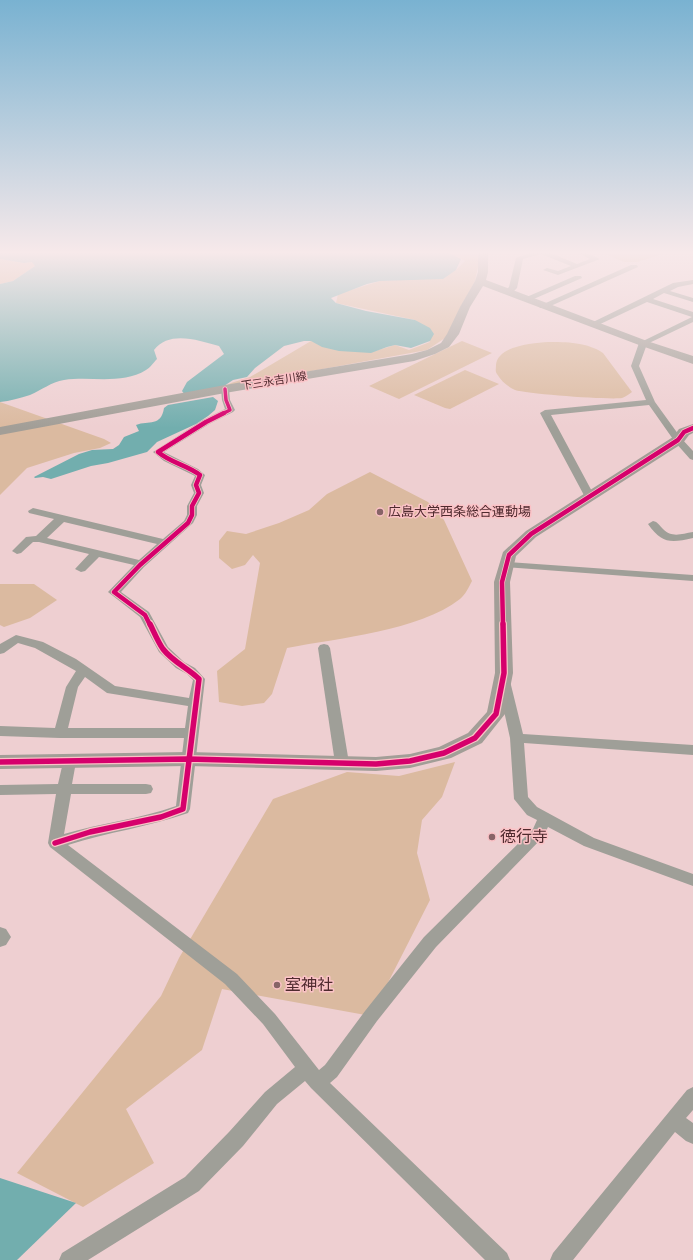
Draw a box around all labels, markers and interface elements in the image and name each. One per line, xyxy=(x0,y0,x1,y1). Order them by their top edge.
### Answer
street label: 下三永吉川線 xyxy=(240,368,308,394)
place label: 広島大学西条総合運動場 xyxy=(388,503,531,521)
marker: 広島大学西条総合運動場 xyxy=(375,507,385,517)
place label: 徳行寺 xyxy=(500,826,548,848)
marker: 徳行寺 xyxy=(487,832,497,842)
place label: 室神社 xyxy=(285,974,333,996)
marker: 室神社 xyxy=(272,980,282,990)

